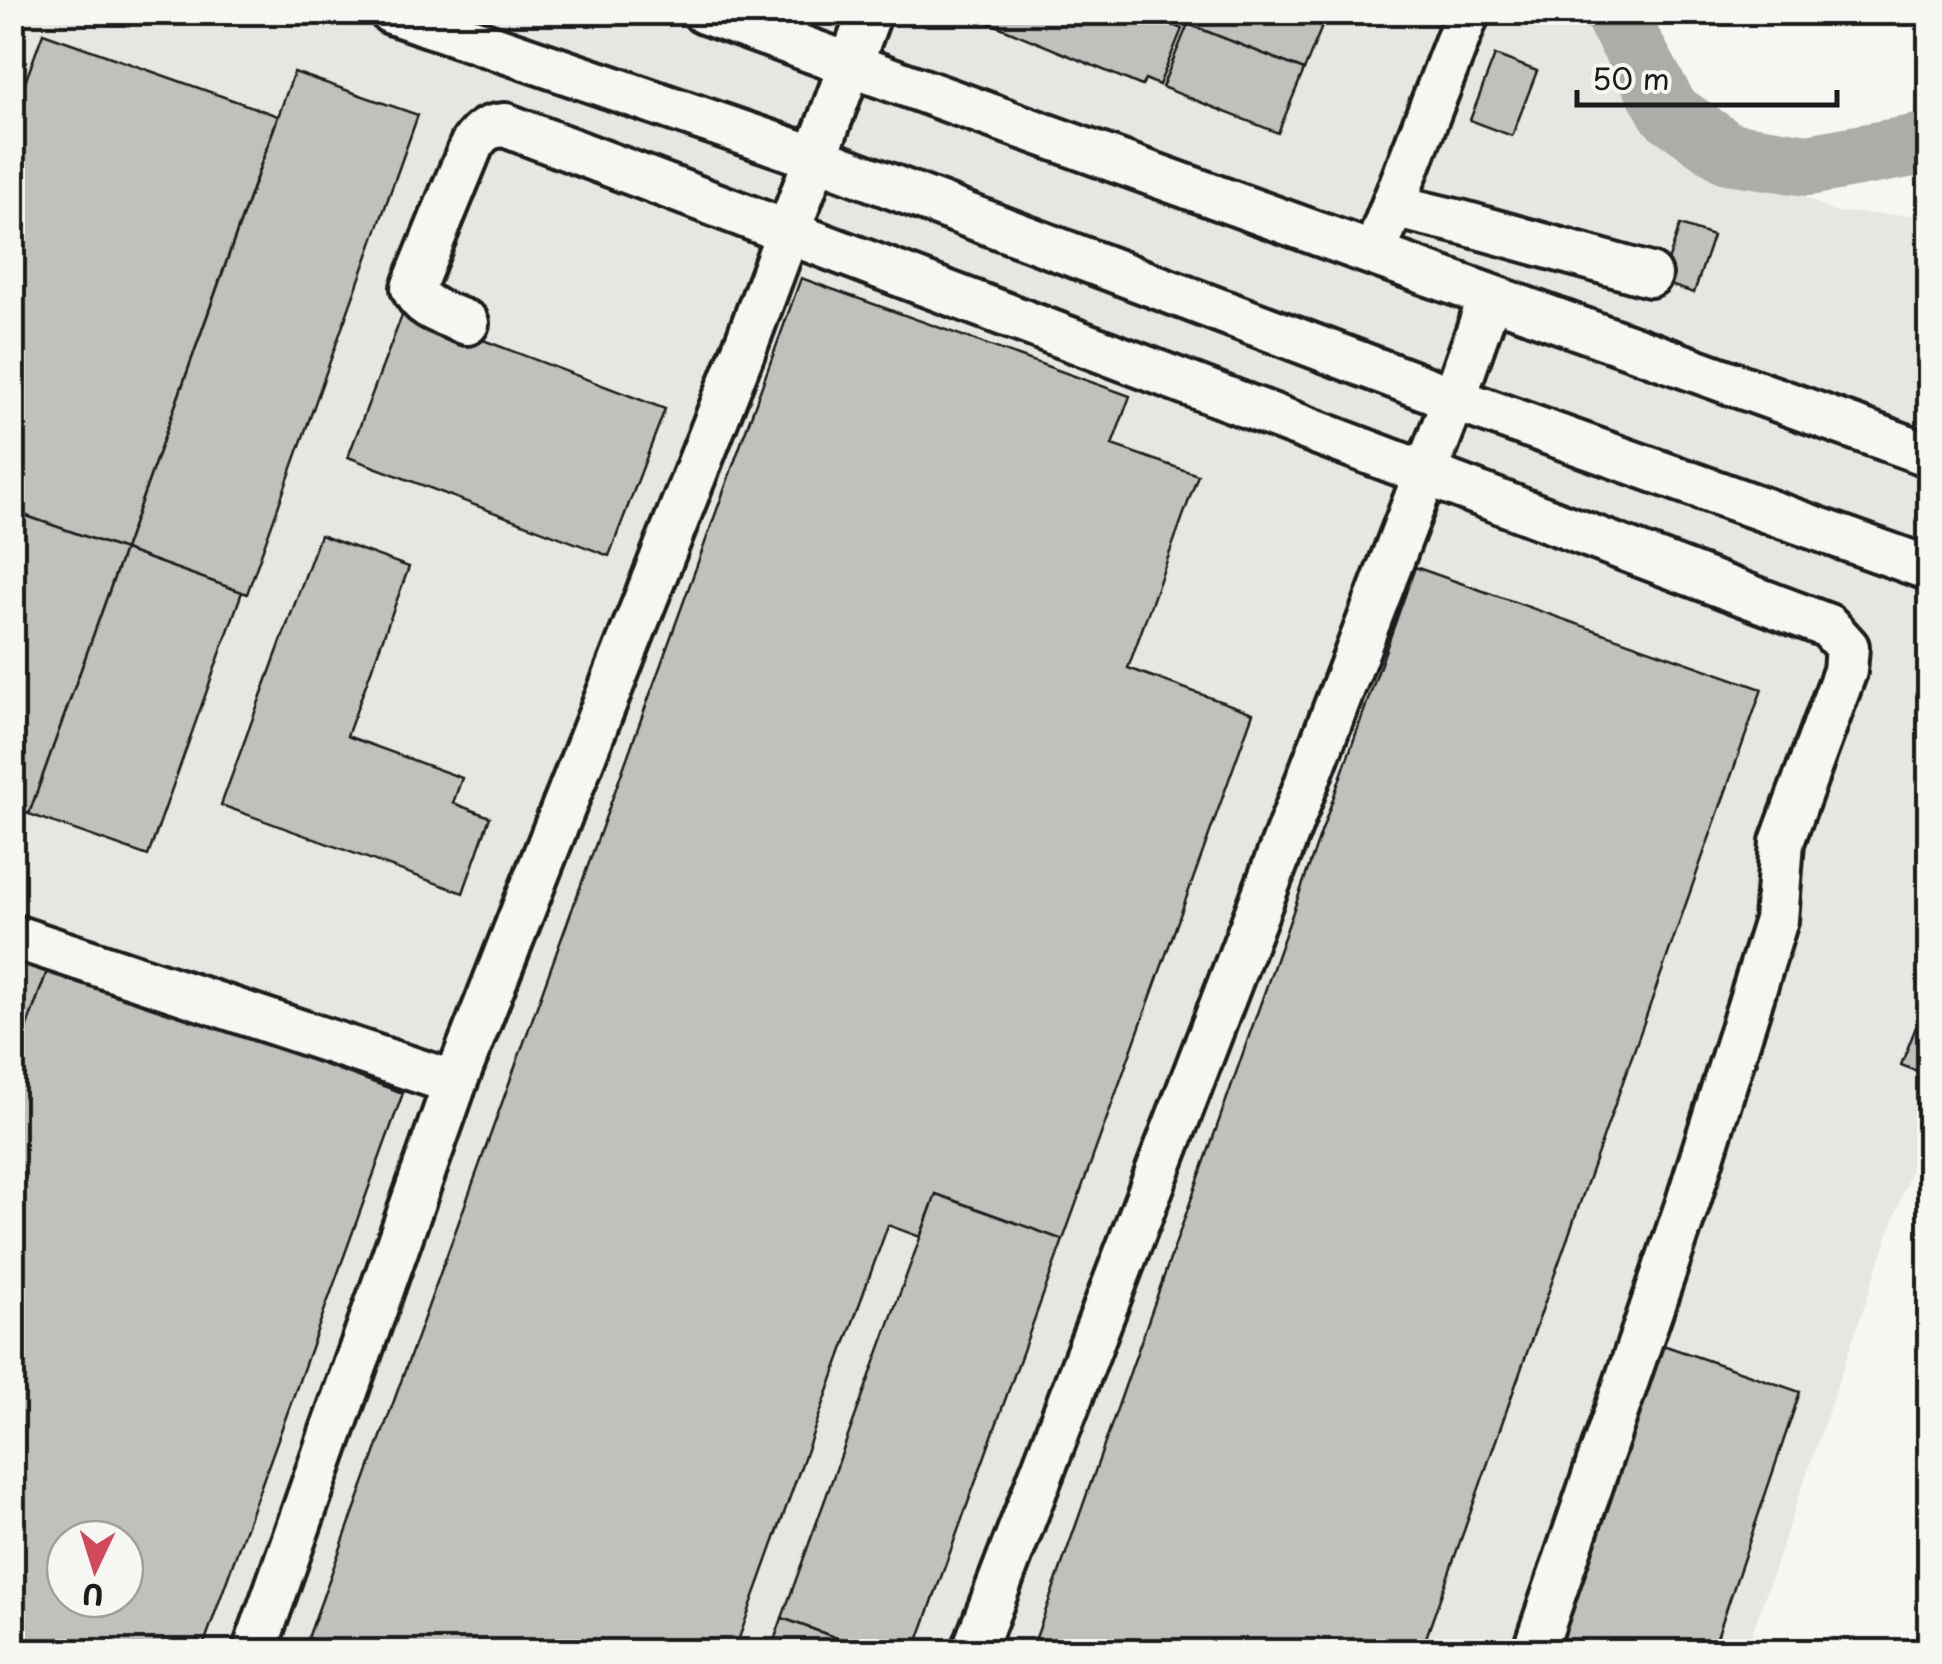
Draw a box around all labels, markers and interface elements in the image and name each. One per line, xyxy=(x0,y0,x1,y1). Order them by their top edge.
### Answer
scale bar xyxy=(1577,45,1837,107)
text: 50 m xyxy=(1592,55,1670,100)
north arrow xyxy=(45,1519,145,1619)
text: U xyxy=(81,1573,105,1618)

